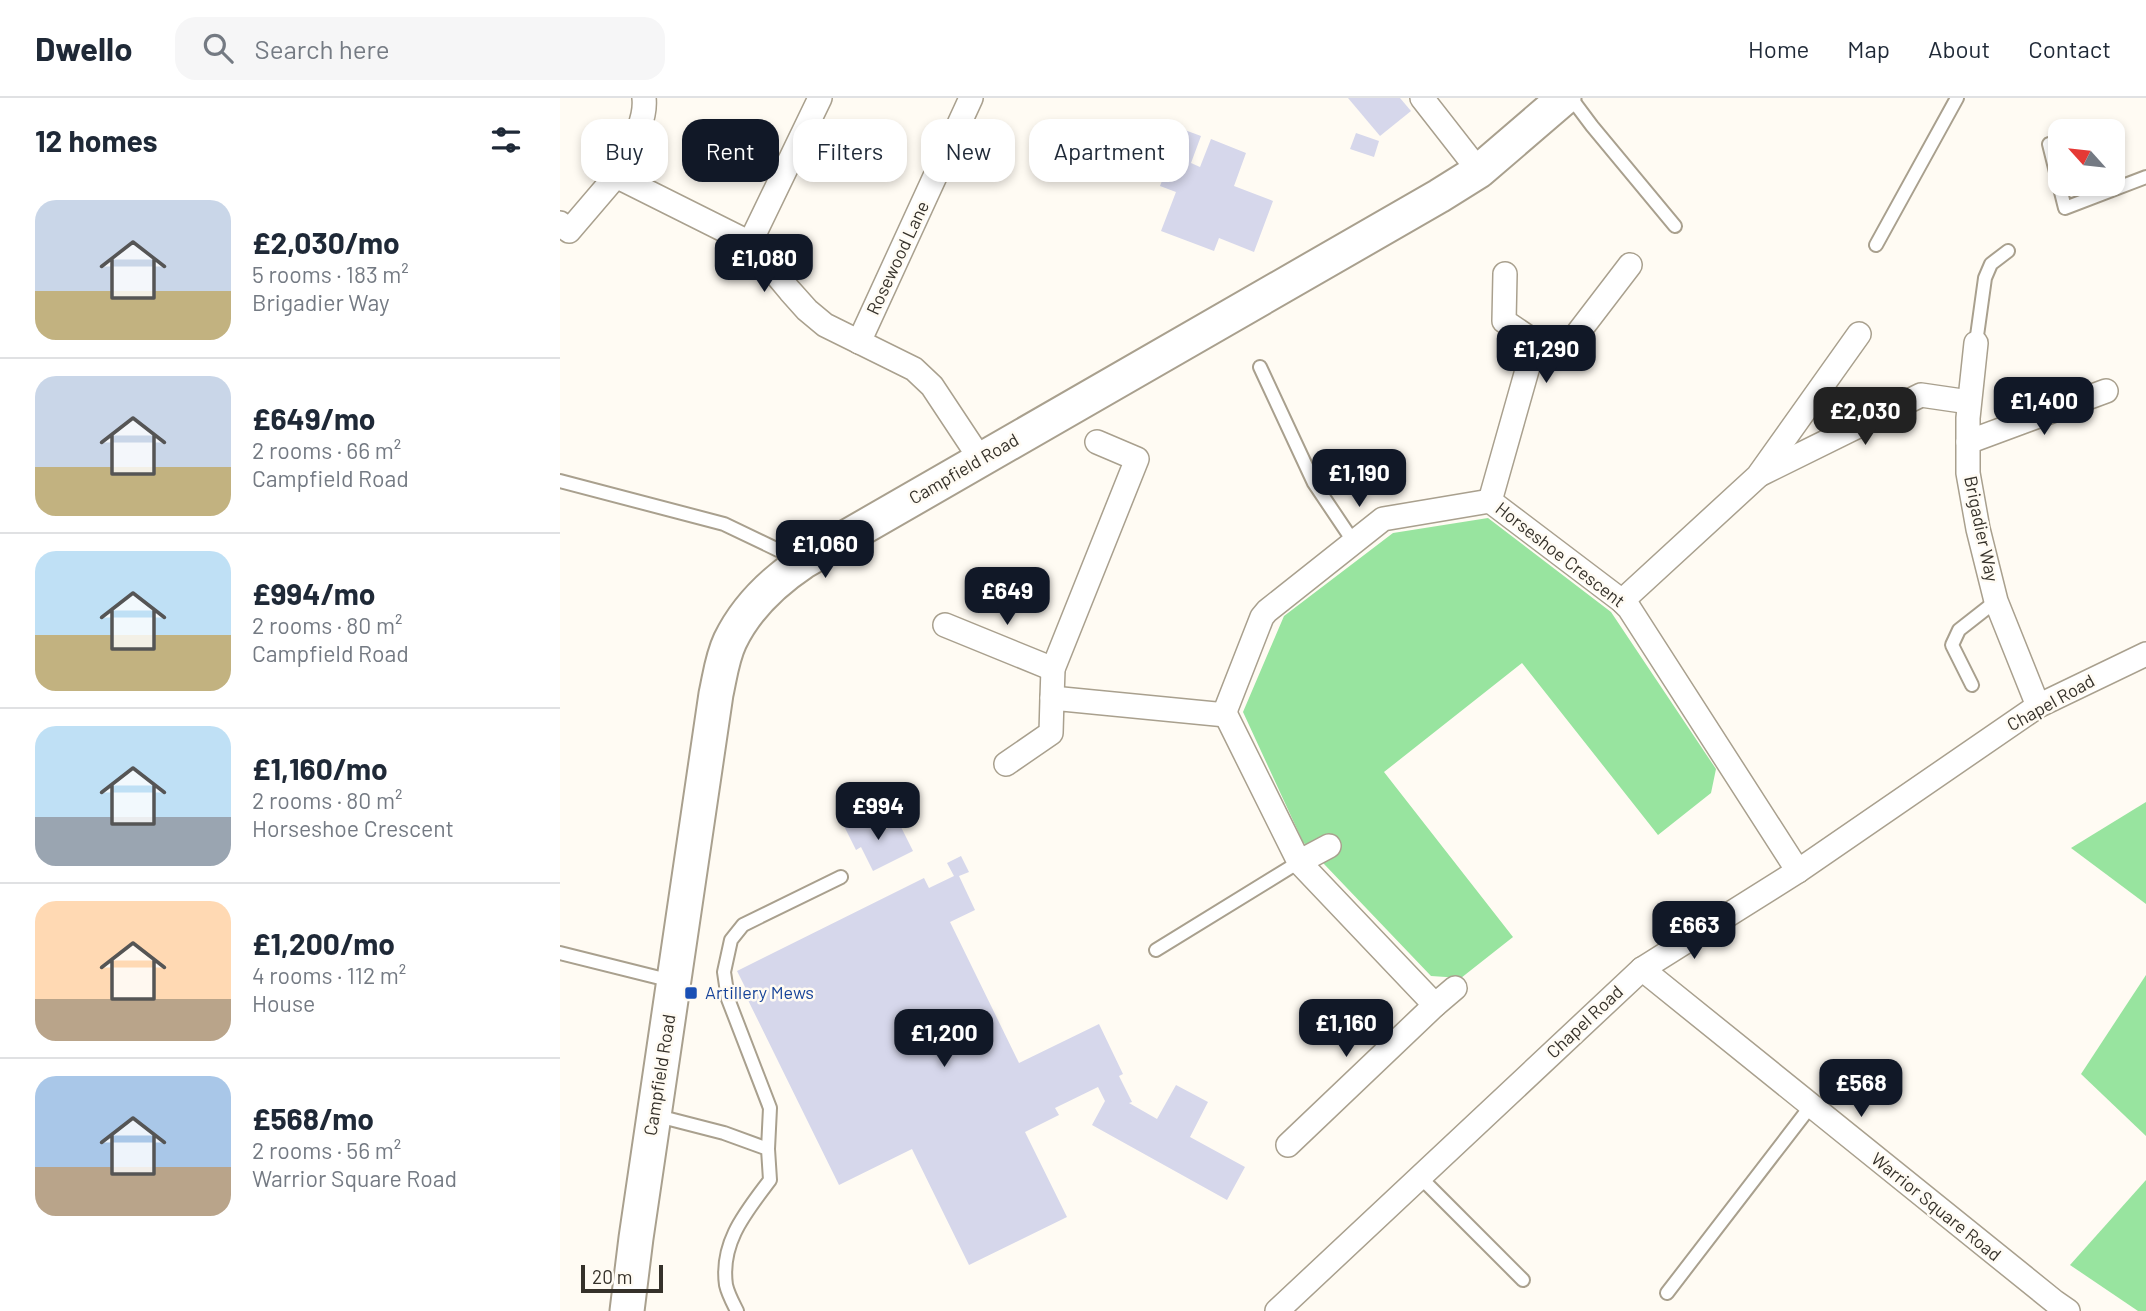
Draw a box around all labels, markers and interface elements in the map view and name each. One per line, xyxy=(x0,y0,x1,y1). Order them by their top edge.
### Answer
search box xyxy=(175,17,665,80)
text: Dwello xyxy=(35,28,133,68)
icon: search xyxy=(199,29,237,67)
text: Search here xyxy=(255,33,390,64)
text: Home xyxy=(1748,34,1809,63)
text: Map xyxy=(1847,34,1890,63)
text: About xyxy=(1928,34,1990,63)
text: Contact xyxy=(2028,34,2111,63)
chip: Buy xyxy=(581,119,668,182)
chip: Rent xyxy=(682,119,779,182)
chip: Filters xyxy=(793,119,907,182)
chip: New xyxy=(921,119,1015,182)
chip: Apartment xyxy=(1029,119,1189,182)
north arrow xyxy=(2048,119,2124,196)
map controls xyxy=(2048,119,2125,196)
icon: filters xyxy=(487,121,525,159)
text: 12 homes xyxy=(35,122,158,158)
street label: Rosewood Lane xyxy=(861,197,933,318)
text: £2,030/mo xyxy=(252,224,400,260)
icon: home xyxy=(91,228,175,312)
pin: £1,080 xyxy=(707,234,821,294)
text: £1,080 xyxy=(731,243,797,271)
text: 5 rooms · 183 m² xyxy=(252,260,409,288)
text: Brigadier Way xyxy=(252,288,390,316)
pin: £1,290 xyxy=(1489,326,1603,385)
text: £1,290 xyxy=(1513,334,1579,362)
pin: £1,400 xyxy=(1987,378,2101,437)
text: £1,400 xyxy=(2010,386,2078,414)
pin: £2,030 xyxy=(1808,388,1922,447)
text: £2,030 xyxy=(1829,396,1901,424)
text: £649/mo xyxy=(252,400,376,436)
icon: home xyxy=(91,404,175,488)
street label: Campfield Road xyxy=(905,428,1022,508)
text: 2 rooms · 66 m² xyxy=(252,436,401,464)
pin: £1,190 xyxy=(1302,450,1416,509)
text: £1,190 xyxy=(1328,458,1390,486)
text: Campfield Road xyxy=(252,464,409,492)
street label: Brigadier Way xyxy=(1960,474,2004,584)
street label: Horseshoe Crescent xyxy=(1492,497,1630,612)
pin: £1,060 xyxy=(768,520,882,580)
text: £1,060 xyxy=(792,529,858,557)
pin: £649 xyxy=(966,568,1048,627)
text: £994/mo xyxy=(252,575,375,611)
text: £649 xyxy=(981,576,1033,604)
icon: home xyxy=(91,579,175,663)
text: 2 rooms · 80 m² xyxy=(252,611,402,639)
text: Campfield Road xyxy=(252,639,409,667)
street label: Chapel Road xyxy=(2003,669,2098,735)
text: £1,160/mo xyxy=(252,750,388,786)
icon: home xyxy=(91,754,175,838)
pin: £994 xyxy=(837,782,919,842)
text: 2 rooms · 80 m² xyxy=(252,786,402,814)
text: £994 xyxy=(852,791,904,819)
text: Horseshoe Crescent xyxy=(252,814,454,842)
pin: £663 xyxy=(1653,902,1735,961)
text: £663 xyxy=(1668,910,1720,938)
text: £1,200/mo xyxy=(252,925,395,961)
icon: home xyxy=(91,929,175,1013)
text: 4 rooms · 112 m² xyxy=(252,961,406,989)
street label: Chapel Road xyxy=(1541,980,1627,1062)
place label: Artillery Mews xyxy=(705,981,814,1003)
marker: Artillery Mews xyxy=(683,985,699,1001)
text: House xyxy=(252,989,315,1017)
pin: £1,160 xyxy=(1289,1000,1403,1059)
text: £1,160 xyxy=(1315,1008,1377,1036)
pin: £1,200 xyxy=(887,1010,1001,1069)
street label: Campfield Road xyxy=(639,1012,679,1137)
text: £1,200 xyxy=(910,1018,978,1046)
pin: £568 xyxy=(1820,1060,1902,1119)
text: £568 xyxy=(1835,1068,1887,1096)
text: £568/mo xyxy=(252,1100,374,1136)
icon: home xyxy=(91,1104,175,1188)
text: 2 rooms · 56 m² xyxy=(252,1136,401,1164)
street label: Warrior Square Road xyxy=(1867,1147,2006,1265)
text: Warrior Square Road xyxy=(252,1164,457,1192)
scale bar xyxy=(581,1262,663,1294)
text: 20 m xyxy=(592,1265,632,1288)

